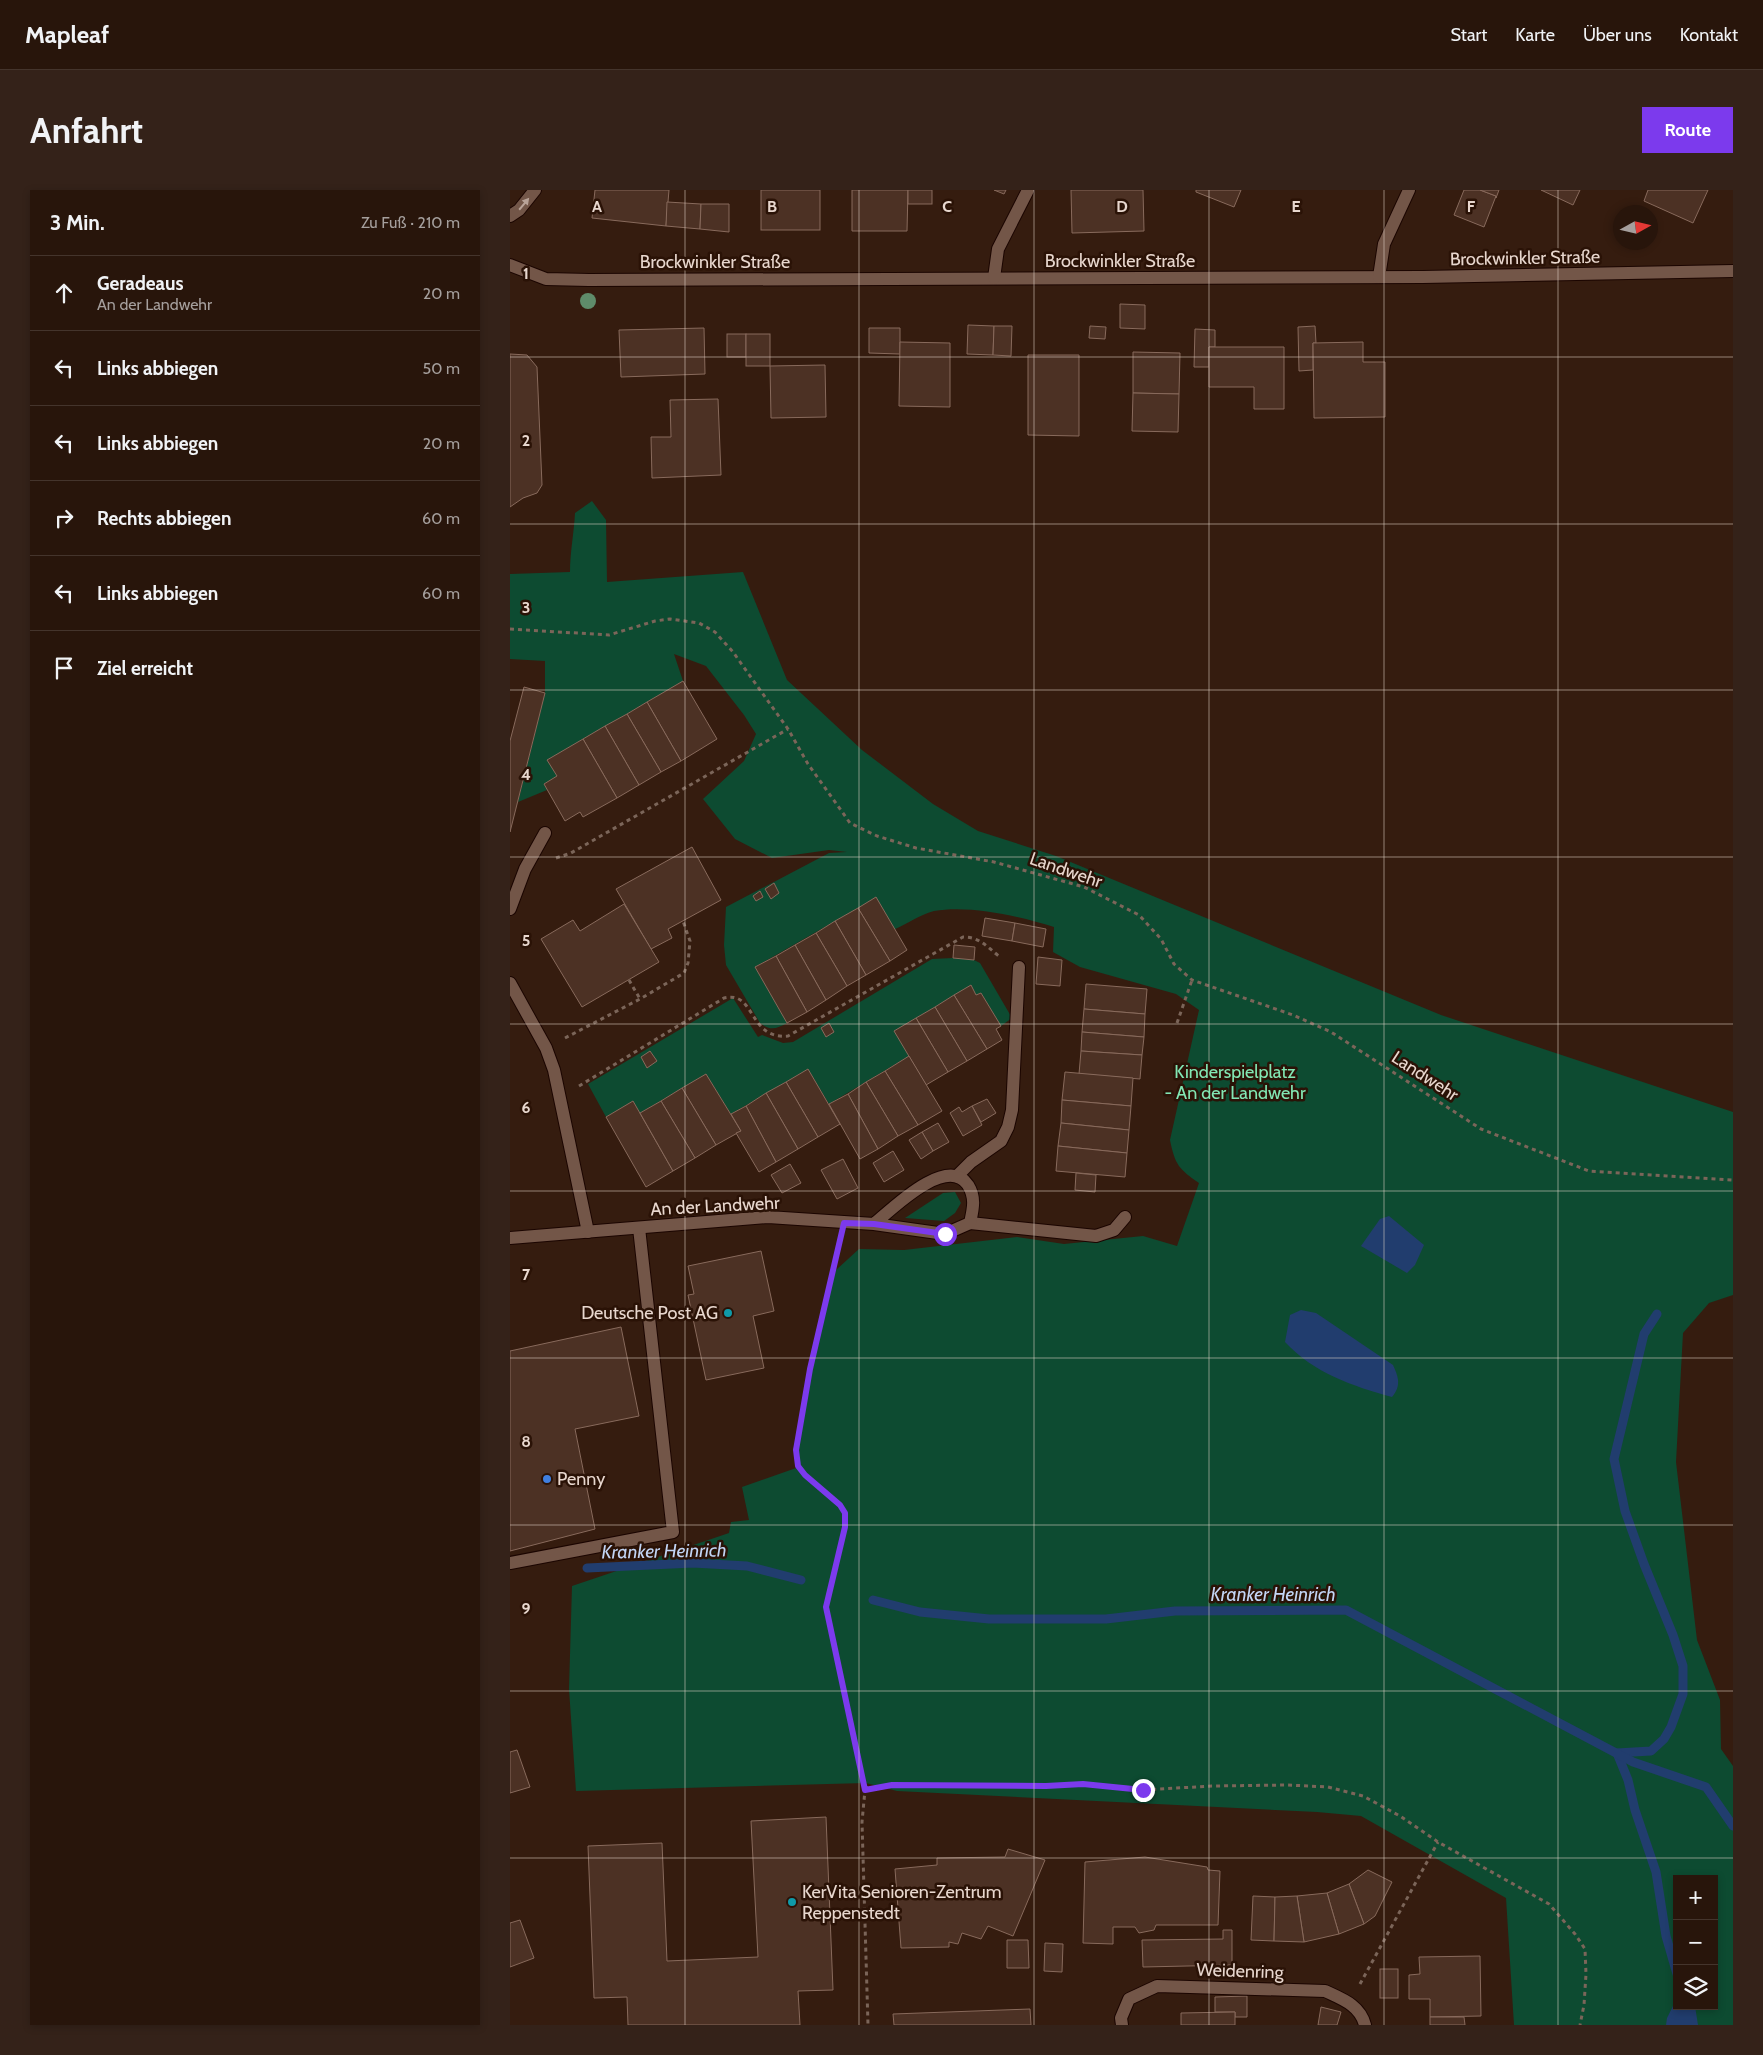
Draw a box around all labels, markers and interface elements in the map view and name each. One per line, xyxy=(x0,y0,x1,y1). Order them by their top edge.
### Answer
text: Mapleaf xyxy=(25,20,109,49)
text: Start xyxy=(1451,24,1487,46)
text: Karte xyxy=(1515,24,1555,46)
text: Über uns xyxy=(1583,24,1652,46)
text: Kontakt xyxy=(1680,24,1738,46)
button: Route xyxy=(1642,107,1733,153)
text: Anfahrt xyxy=(30,109,143,152)
text: A xyxy=(592,197,602,216)
text: B xyxy=(767,197,777,216)
text: C xyxy=(942,197,952,216)
text: D xyxy=(1116,197,1128,216)
text: E xyxy=(1291,197,1301,216)
text: F xyxy=(1467,197,1476,216)
one-way arrow xyxy=(518,198,529,211)
north arrow xyxy=(1613,205,1658,250)
text: 3 Min. xyxy=(50,210,105,235)
text: Zu Fuß · 210 m xyxy=(361,213,460,232)
street label: Brockwinkler Straße xyxy=(1450,246,1600,270)
street label: Brockwinkler Straße xyxy=(1045,250,1195,272)
street label: Brockwinkler Straße xyxy=(640,251,790,273)
text: 1 xyxy=(523,264,529,283)
text: Geradeaus xyxy=(97,272,183,295)
icon: ahead xyxy=(50,279,78,307)
text: 20 m xyxy=(423,284,460,303)
text: An der Landwehr xyxy=(97,295,212,314)
icon: left xyxy=(50,354,78,382)
text: Links abbiegen xyxy=(97,357,218,380)
text: 50 m xyxy=(423,359,460,378)
icon: left xyxy=(50,429,78,457)
text: 2 xyxy=(522,431,530,450)
text: Links abbiegen xyxy=(97,432,218,455)
text: 20 m xyxy=(423,434,460,453)
icon: right xyxy=(50,504,78,532)
text: Rechts abbiegen xyxy=(97,507,231,530)
text: 60 m xyxy=(422,509,460,528)
icon: left xyxy=(50,579,78,607)
text: Links abbiegen xyxy=(97,582,218,605)
text: 60 m xyxy=(422,584,460,603)
text: 3 xyxy=(522,598,530,617)
icon: arrive xyxy=(50,654,78,682)
text: Ziel erreicht xyxy=(97,657,193,680)
text: 4 xyxy=(521,765,531,784)
street label: Landwehr xyxy=(1027,847,1105,893)
text: 5 xyxy=(522,931,530,950)
street label: Landwehr xyxy=(1387,1046,1463,1106)
park label: Kinderspielplatz - An der Landwehr xyxy=(1164,1061,1306,1104)
text: 6 xyxy=(522,1098,531,1117)
street label: An der Landwehr xyxy=(650,1192,781,1220)
route start xyxy=(934,1223,957,1246)
text: 7 xyxy=(522,1265,531,1284)
place label: Deutsche Post AG xyxy=(581,1302,718,1324)
marker: Deutsche Post AG xyxy=(722,1307,734,1319)
text: 8 xyxy=(521,1432,531,1451)
place label: Penny xyxy=(557,1468,605,1490)
marker: Penny xyxy=(541,1473,553,1485)
water label: Kranker Heinrich xyxy=(601,1538,727,1564)
water label: Kranker Heinrich xyxy=(1210,1583,1336,1606)
text: 9 xyxy=(522,1599,531,1618)
route end xyxy=(1132,1779,1155,1802)
map controls xyxy=(1673,1875,1718,2010)
button: + xyxy=(1673,1875,1718,1920)
place label: KerVita Senioren-Zentrum Reppenstedt xyxy=(802,1881,1002,1924)
marker: KerVita Senioren-Zentrum Reppenstedt xyxy=(786,1896,798,1908)
button: − xyxy=(1673,1920,1718,1965)
street label: Weidenring xyxy=(1196,1958,1285,1984)
button: layers xyxy=(1673,1965,1718,2010)

